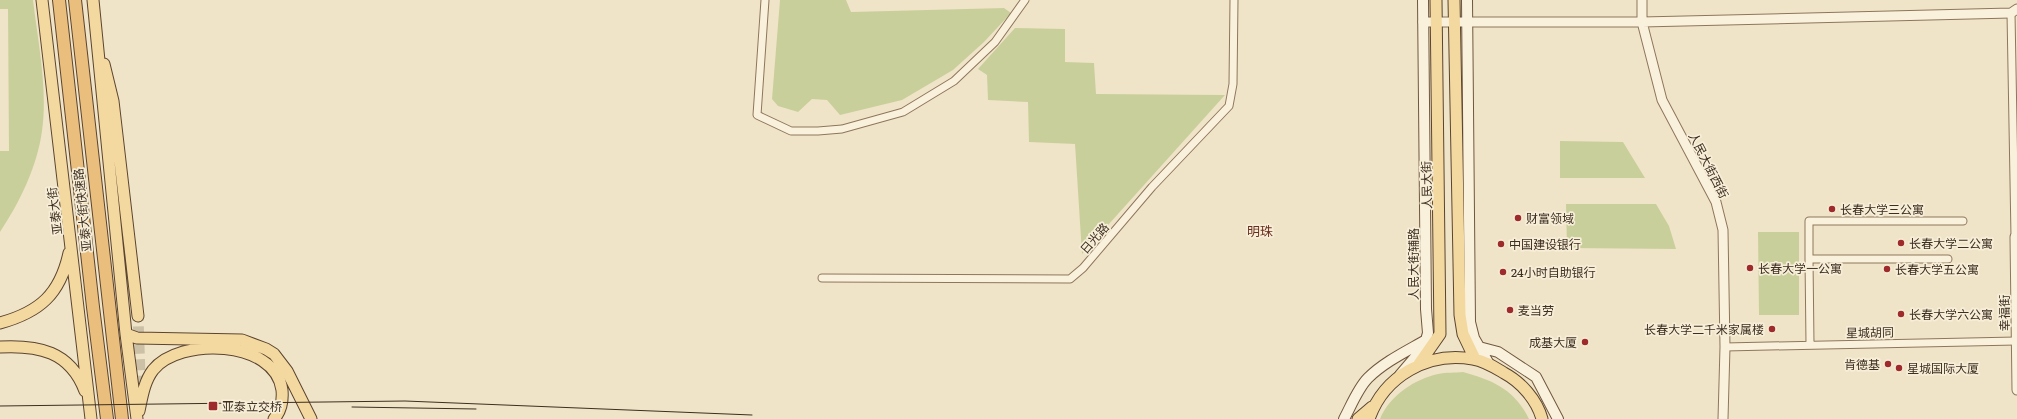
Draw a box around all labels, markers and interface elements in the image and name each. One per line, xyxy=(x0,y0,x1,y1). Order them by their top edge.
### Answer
street label: 人民大街西街 xyxy=(1685,129,1733,201)
street label: 人民大街 xyxy=(1417,161,1435,209)
street label: 亚泰大街快速路 xyxy=(69,167,95,253)
street label: 亚泰大街 xyxy=(42,186,66,236)
place label: 长春大学三公寓 xyxy=(1840,200,1924,218)
marker: 长春大学三公寓 xyxy=(1827,204,1837,214)
place label: 财富领域 xyxy=(1526,209,1574,227)
marker: 财富领域 xyxy=(1513,213,1523,223)
street label: 日光路 xyxy=(1075,219,1113,257)
district label: 明珠 xyxy=(1247,221,1273,240)
street label: 人民大街辅路 xyxy=(1404,228,1422,300)
place label: 长春大学二公寓 xyxy=(1909,234,1993,252)
place label: 中国建设银行 xyxy=(1509,235,1581,253)
marker: 长春大学二公寓 xyxy=(1896,238,1906,248)
marker: 中国建设银行 xyxy=(1496,239,1506,249)
place label: 长春大学一公寓 xyxy=(1758,259,1842,277)
place label: 长春大学五公寓 xyxy=(1895,260,1979,278)
place label: 24小时自助银行 xyxy=(1511,263,1596,281)
marker: 长春大学一公寓 xyxy=(1745,263,1755,273)
marker: 长春大学五公寓 xyxy=(1882,264,1892,274)
marker: 24小时自助银行 xyxy=(1498,267,1508,277)
street label: 幸福街 xyxy=(1995,295,2013,331)
place label: 麦当劳 xyxy=(1518,301,1554,319)
marker: 麦当劳 xyxy=(1505,305,1515,315)
place label: 长春大学六公寓 xyxy=(1909,305,1993,323)
marker: 长春大学六公寓 xyxy=(1896,309,1906,319)
place label: 长春大学二千米家属楼 xyxy=(1644,320,1764,338)
street label: 星城胡同 xyxy=(1846,323,1894,341)
marker: 长春大学二千米家属楼 xyxy=(1767,324,1777,334)
place label: 成基大厦 xyxy=(1529,333,1577,351)
marker: 成基大厦 xyxy=(1580,337,1590,347)
place label: 肯德基 xyxy=(1844,355,1880,373)
marker: 肯德基 xyxy=(1883,359,1893,369)
place label: 星城国际大厦 xyxy=(1907,359,1979,377)
marker: 星城国际大厦 xyxy=(1894,363,1904,373)
place label: 亚泰立交桥 xyxy=(222,397,282,415)
marker: 亚泰立交桥 xyxy=(207,400,219,412)

